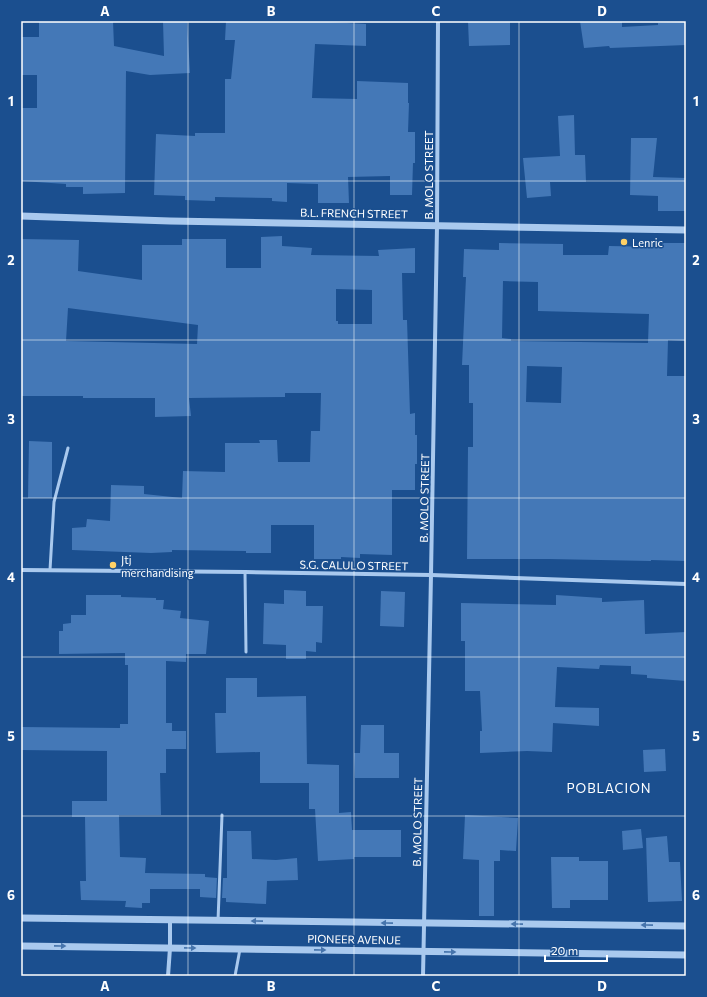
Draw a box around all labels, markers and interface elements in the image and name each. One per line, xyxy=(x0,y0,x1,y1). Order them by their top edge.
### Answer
text: A xyxy=(100,3,110,19)
text: B xyxy=(267,3,276,19)
text: C xyxy=(432,3,441,19)
text: D xyxy=(597,3,607,19)
text: 1 xyxy=(8,93,14,109)
text: 1 xyxy=(693,93,699,109)
street label: B. MOLO STREET xyxy=(422,130,435,220)
street label: B.L. FRENCH STREET xyxy=(300,206,408,220)
place label: Lenric xyxy=(632,236,663,249)
marker: Lenric xyxy=(619,237,629,247)
text: 2 xyxy=(7,252,15,268)
text: 2 xyxy=(692,252,700,268)
text: 3 xyxy=(7,411,15,427)
text: 3 xyxy=(692,411,700,427)
street label: B. MOLO STREET xyxy=(417,453,431,543)
place label: Jtj merchandising xyxy=(121,553,194,579)
street label: S.G. CALULO STREET xyxy=(299,558,409,572)
marker: Jtj merchandising xyxy=(108,560,118,570)
text: 4 xyxy=(7,569,15,585)
text: 4 xyxy=(692,569,700,585)
text: 5 xyxy=(7,728,15,744)
text: 5 xyxy=(692,728,700,744)
street label: B. MOLO STREET xyxy=(410,777,424,867)
district label: POBLACION xyxy=(566,780,652,796)
text: 6 xyxy=(7,887,15,903)
text: 6 xyxy=(692,887,700,903)
one-way arrow xyxy=(250,918,263,924)
one-way arrow xyxy=(380,920,393,926)
one-way arrow xyxy=(510,921,523,927)
one-way arrow xyxy=(640,922,653,928)
street label: PIONEER AVENUE xyxy=(307,932,401,946)
scale bar xyxy=(545,937,607,963)
one-way arrow xyxy=(54,943,67,949)
text: 20 m xyxy=(551,943,578,957)
one-way arrow xyxy=(184,945,197,951)
one-way arrow xyxy=(314,947,327,953)
one-way arrow xyxy=(444,949,457,955)
text: A xyxy=(100,978,110,994)
text: B xyxy=(267,978,276,994)
text: C xyxy=(432,978,441,994)
text: D xyxy=(597,978,607,994)

